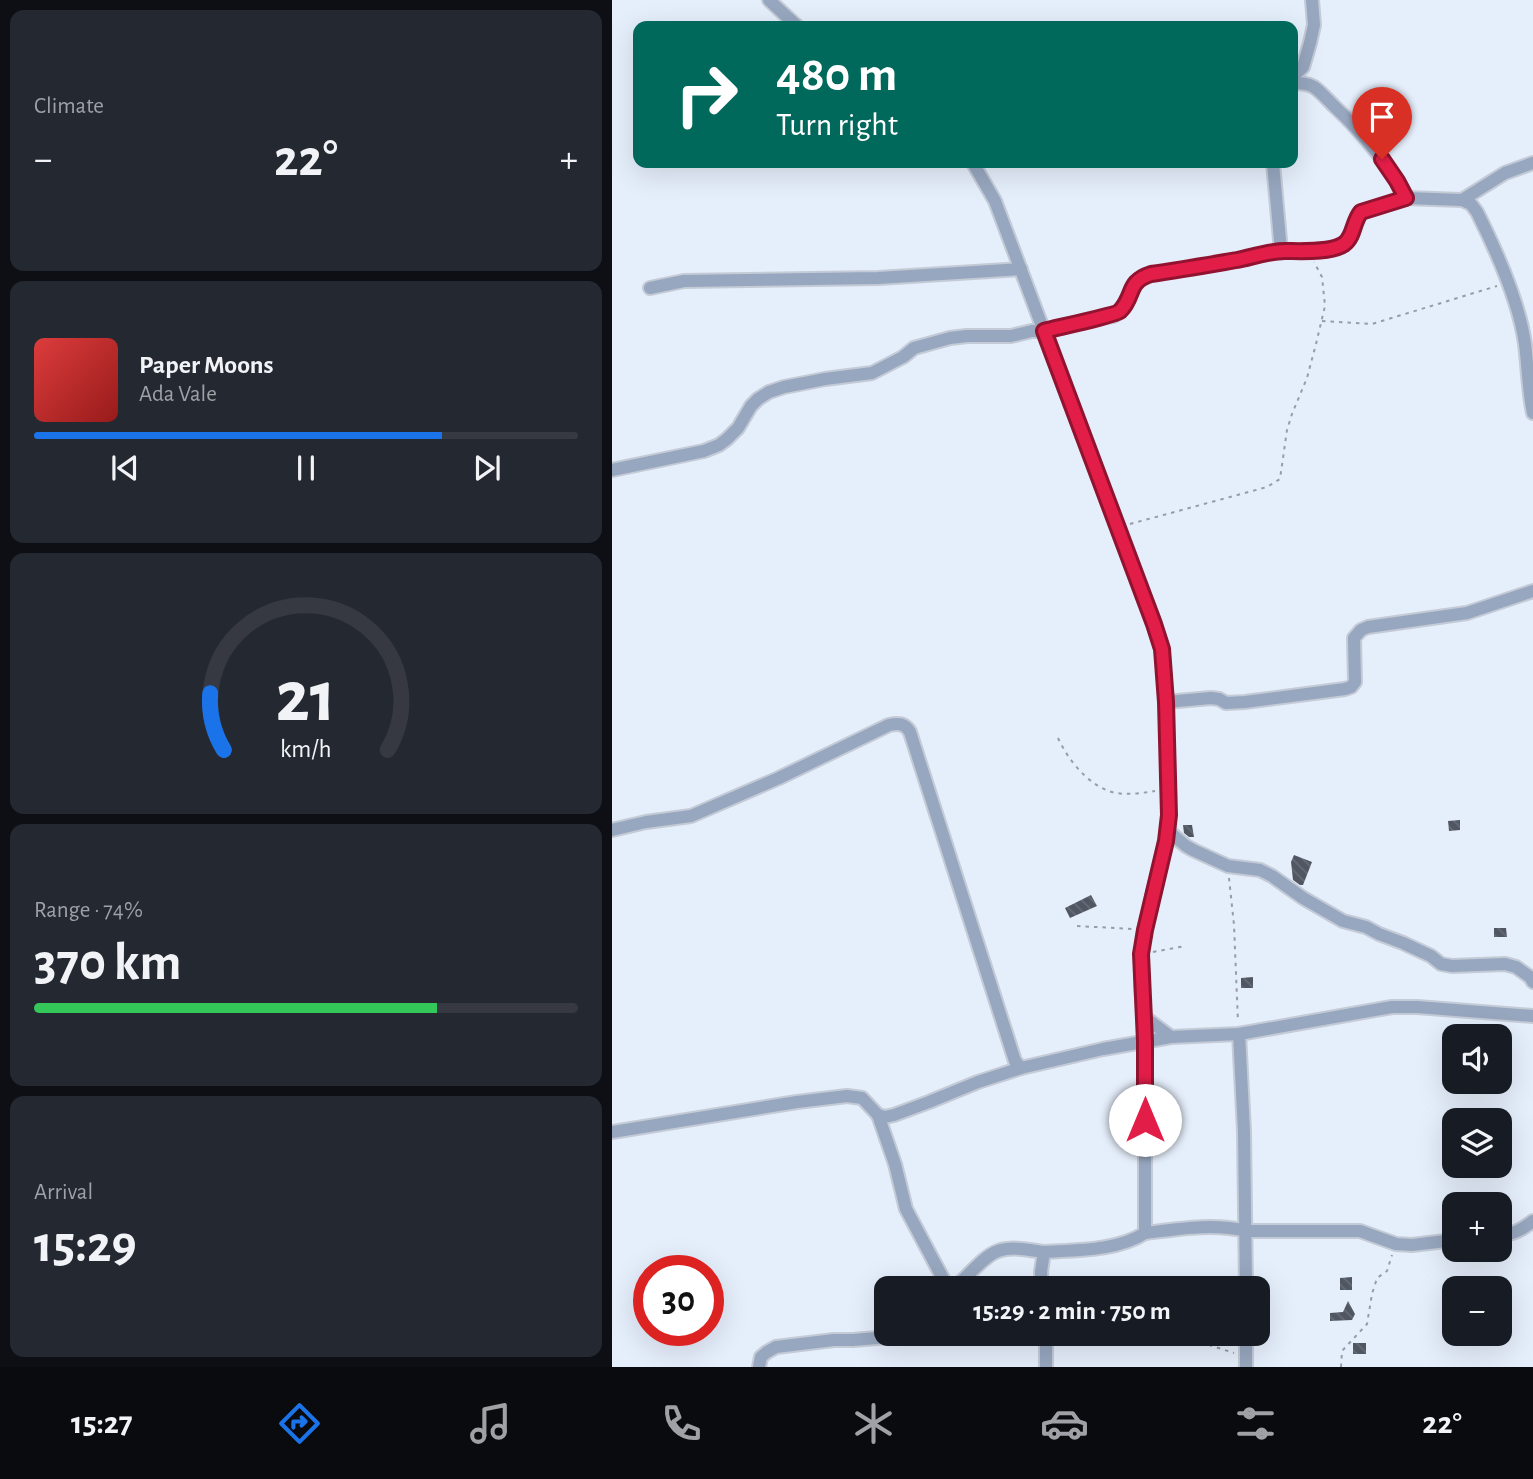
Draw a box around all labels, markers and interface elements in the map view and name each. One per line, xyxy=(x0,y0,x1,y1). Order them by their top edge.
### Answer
icon: right xyxy=(661,49,752,140)
text: 480 m xyxy=(776,51,897,100)
pin xyxy=(1352,87,1412,159)
text: Climate xyxy=(34,95,104,118)
icon: arrive xyxy=(1363,98,1401,136)
text: Turn right xyxy=(776,109,898,141)
text: 22° xyxy=(274,133,338,185)
text: − xyxy=(34,141,52,179)
text: + xyxy=(560,141,578,179)
text: Paper Moons xyxy=(139,352,274,378)
text: Ada Vale xyxy=(139,383,217,406)
icon: previous xyxy=(106,449,144,487)
icon: pause xyxy=(287,449,325,487)
icon: next xyxy=(468,449,506,487)
text: 21 xyxy=(276,662,336,735)
text: km/h xyxy=(280,736,332,761)
text: Range · 74% xyxy=(34,899,143,922)
text: 370 km xyxy=(34,937,182,989)
map controls xyxy=(1442,1024,1512,1346)
button: sound xyxy=(1442,1024,1512,1094)
position arrow xyxy=(1108,1083,1182,1157)
button: layers xyxy=(1442,1108,1512,1178)
text: Arrival xyxy=(34,1181,93,1204)
button: + xyxy=(1442,1192,1512,1262)
text: 15:29 xyxy=(34,1219,137,1271)
speed limit sign: 30 xyxy=(633,1255,724,1346)
button: − xyxy=(1442,1276,1512,1346)
text: 15:29 · 2 min · 750 m xyxy=(973,1298,1171,1324)
icon: directions xyxy=(275,1399,324,1448)
icon: music xyxy=(466,1399,515,1448)
icon: phone xyxy=(657,1399,706,1448)
icon: climate xyxy=(849,1399,898,1448)
icon: car xyxy=(1040,1399,1089,1448)
icon: filters xyxy=(1231,1399,1280,1448)
text: 15:27 xyxy=(71,1407,133,1439)
text: 22° xyxy=(1422,1407,1462,1439)

